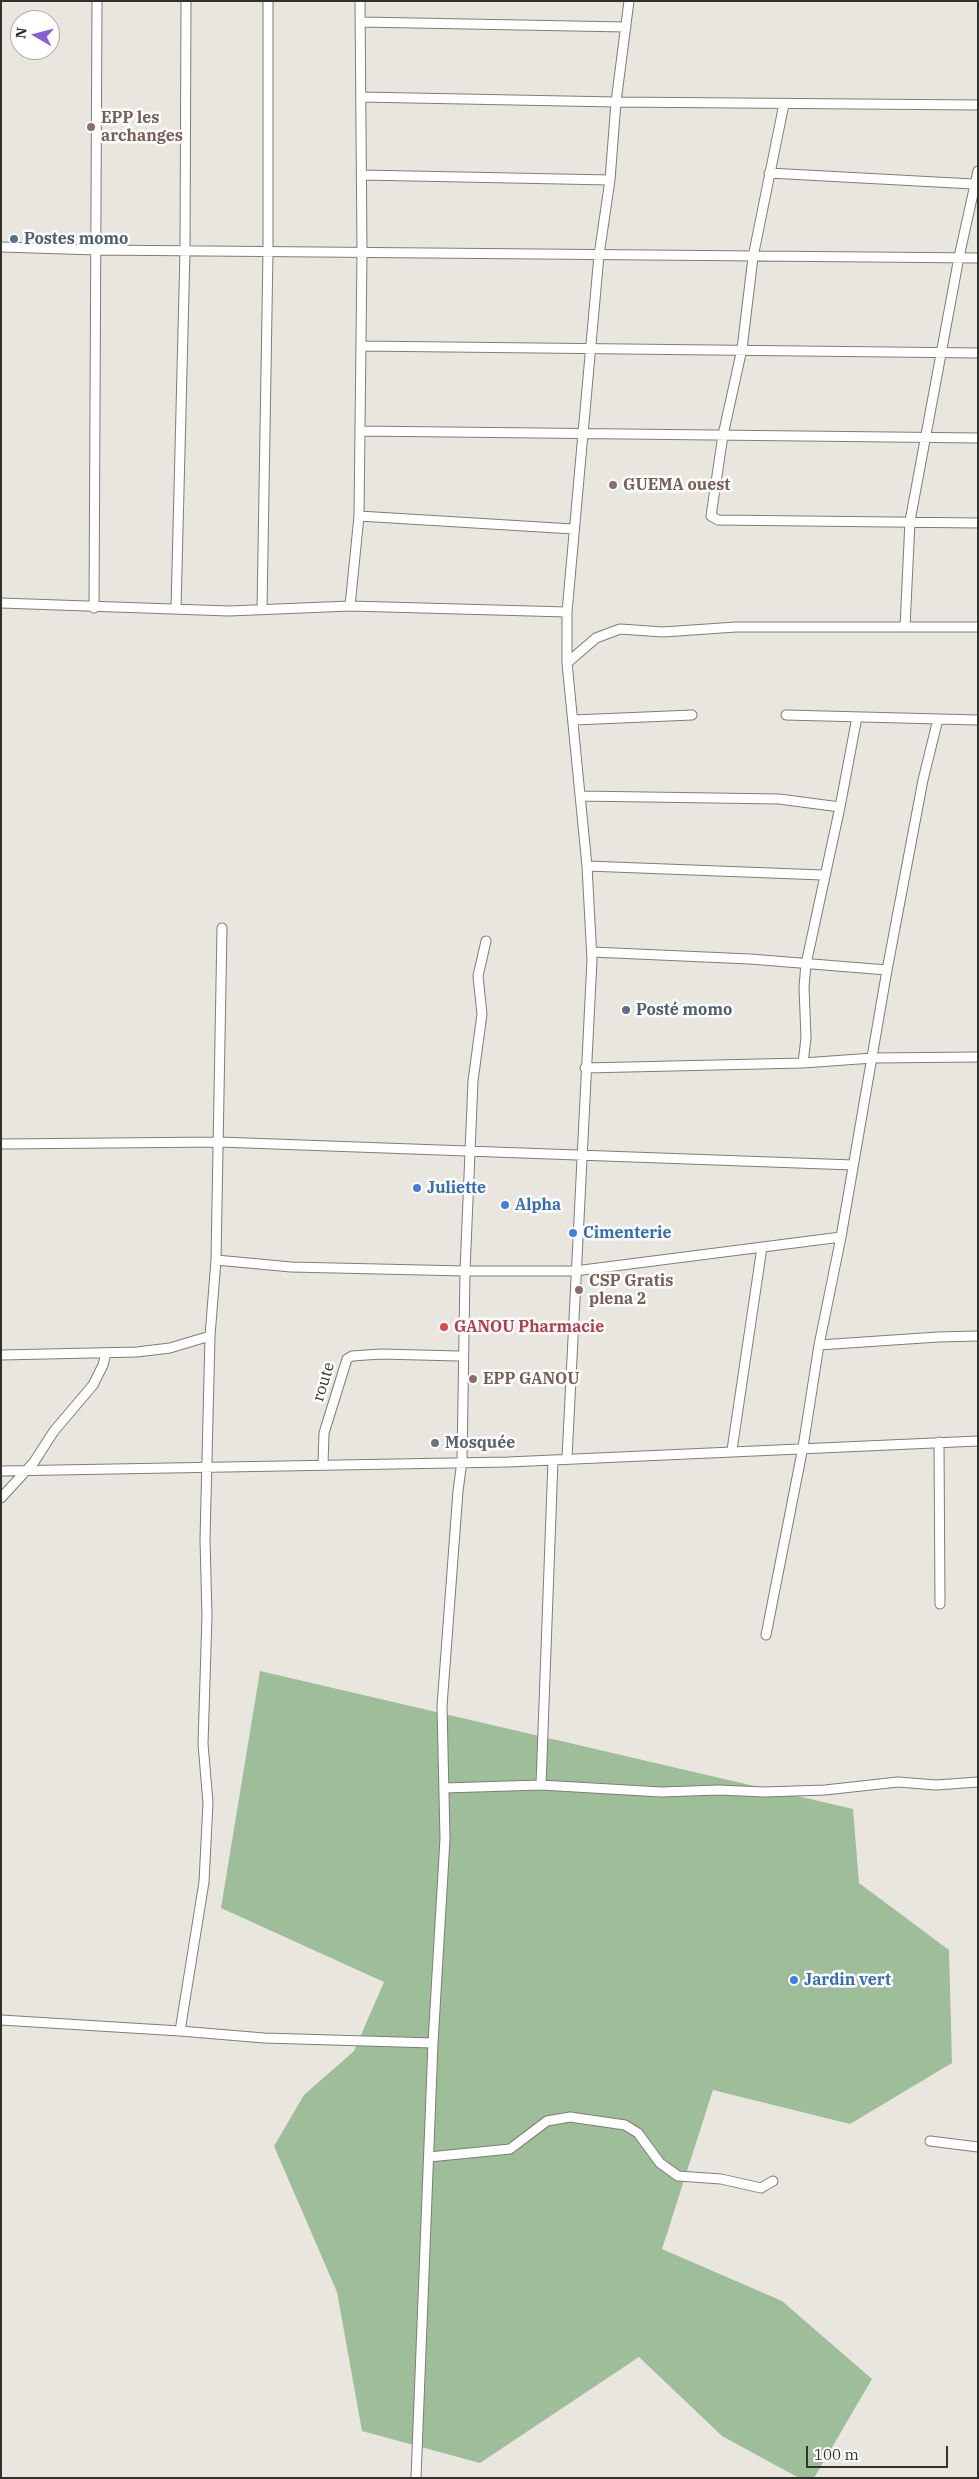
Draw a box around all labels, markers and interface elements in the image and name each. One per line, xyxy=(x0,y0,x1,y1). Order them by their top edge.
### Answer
north arrow xyxy=(10,10,60,60)
text: N xyxy=(11,26,31,40)
place label: EPP les archanges xyxy=(101,108,183,146)
marker: EPP les archanges xyxy=(85,121,97,133)
place label: Postes momo xyxy=(24,229,128,249)
marker: Postes momo xyxy=(8,233,20,245)
place label: GUEMA ouest xyxy=(623,475,730,495)
marker: GUEMA ouest xyxy=(607,479,619,491)
place label: Posté momo xyxy=(636,1000,732,1020)
marker: Posté momo xyxy=(620,1004,632,1016)
place label: Juliette xyxy=(427,1178,486,1198)
marker: Juliette xyxy=(411,1182,423,1194)
place label: Alpha xyxy=(515,1195,561,1215)
marker: Alpha xyxy=(499,1199,511,1211)
place label: Cimenterie xyxy=(583,1223,672,1243)
marker: Cimenterie xyxy=(567,1227,579,1239)
place label: CSP Gratis plena 2 xyxy=(589,1271,673,1309)
marker: CSP Gratis plena 2 xyxy=(573,1284,585,1296)
place label: GANOU Pharmacie xyxy=(454,1317,604,1337)
marker: GANOU Pharmacie xyxy=(438,1321,450,1333)
street label: route xyxy=(309,1360,339,1404)
place label: EPP GANOU xyxy=(483,1369,580,1389)
marker: EPP GANOU xyxy=(467,1373,479,1385)
place label: Mosquée xyxy=(445,1433,515,1453)
marker: Mosquée xyxy=(429,1437,441,1449)
place label: Jardin vert xyxy=(804,1970,891,1990)
marker: Jardin vert xyxy=(788,1974,800,1986)
scale bar xyxy=(809,2436,952,2468)
text: 100 m xyxy=(814,2445,859,2464)

